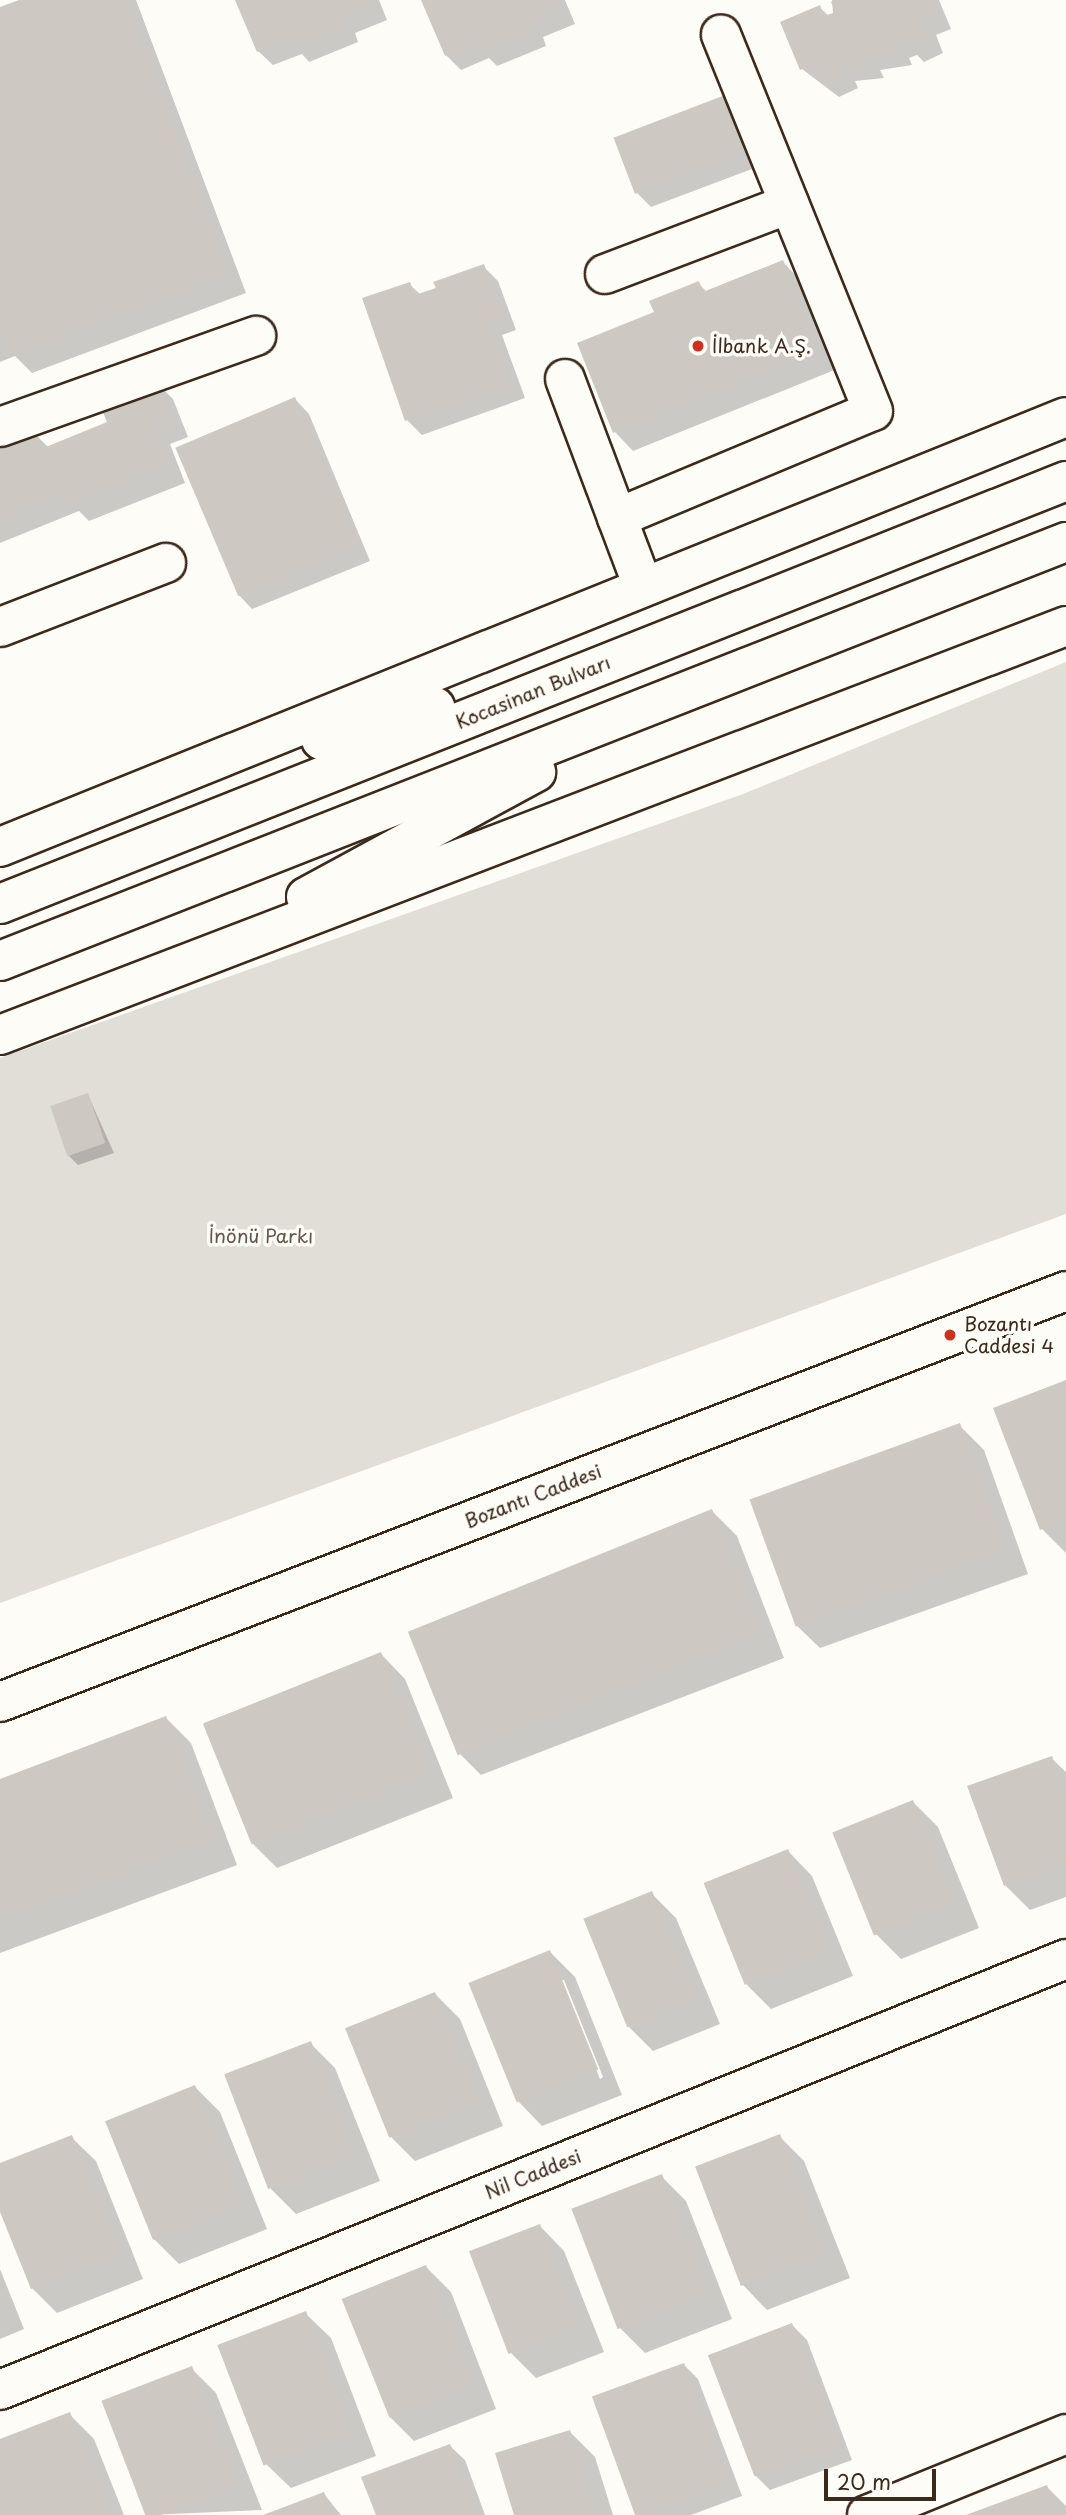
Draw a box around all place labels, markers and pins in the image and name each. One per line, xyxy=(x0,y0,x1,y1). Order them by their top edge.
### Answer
place label: İlbank A.Ş. xyxy=(712,335,811,357)
marker: İlbank A.Ş. xyxy=(690,338,706,354)
place label: Bozantı Caddesi 4 xyxy=(964,1313,1054,1357)
marker: Bozantı Caddesi 4 xyxy=(942,1327,958,1343)

